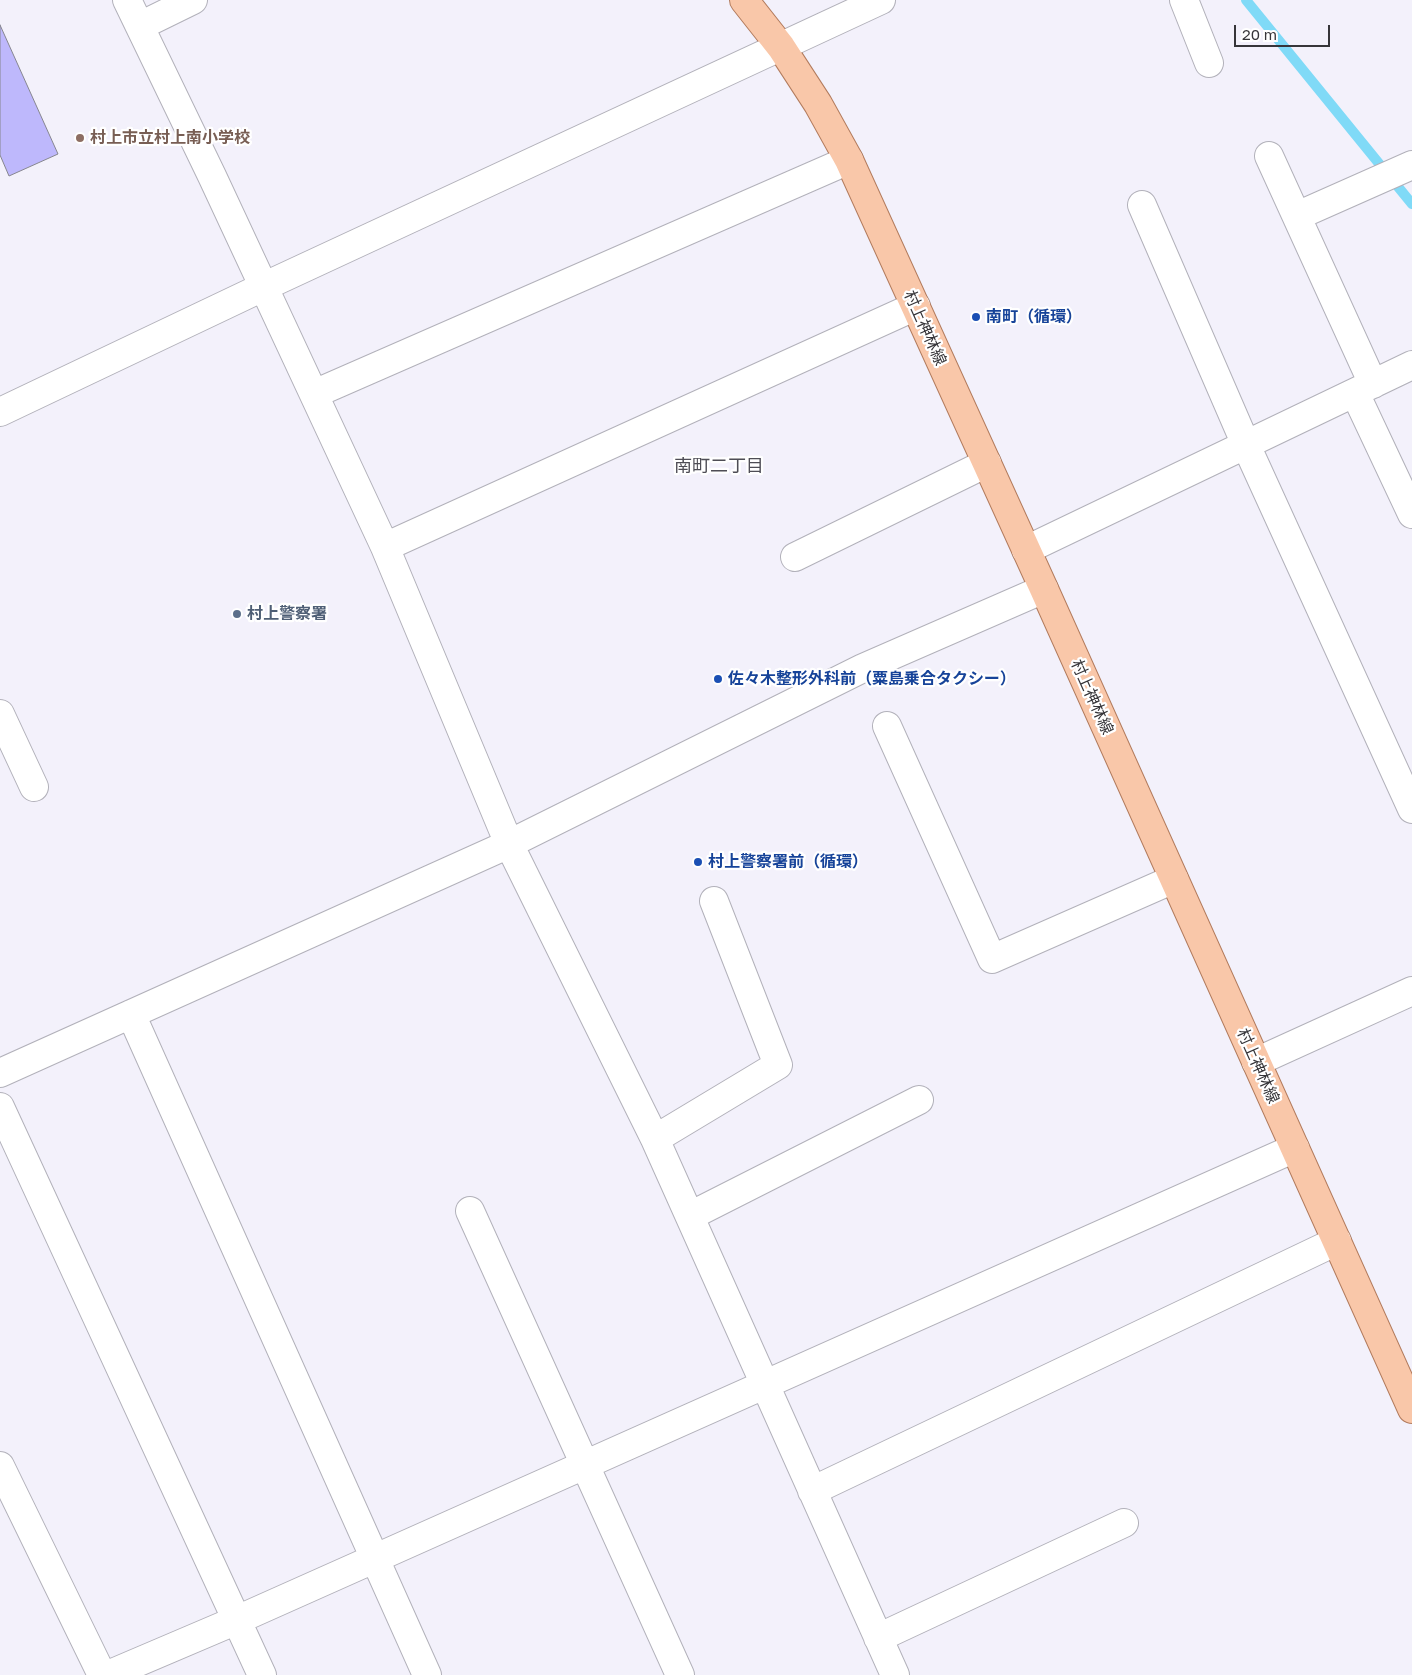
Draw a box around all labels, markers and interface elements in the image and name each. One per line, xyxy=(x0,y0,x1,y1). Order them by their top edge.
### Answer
scale bar xyxy=(1237,15,1333,47)
text: 20 m xyxy=(1242,25,1277,43)
place label: 村上市立村上南小学校 xyxy=(90,128,250,148)
marker: 村上市立村上南小学校 xyxy=(74,132,86,144)
street label: 村上神林線 xyxy=(900,288,950,368)
place label: 南町（循環） xyxy=(986,307,1082,327)
marker: 南町（循環） xyxy=(970,311,982,323)
district label: 南町二丁目 xyxy=(674,455,764,477)
place label: 村上警察署 xyxy=(247,604,327,624)
marker: 村上警察署 xyxy=(231,608,243,620)
street label: 村上神林線 xyxy=(1067,657,1117,737)
place label: 佐々木整形外科前（粟島乗合タクシー） xyxy=(728,669,1016,689)
marker: 佐々木整形外科前（粟島乗合タクシー） xyxy=(712,673,724,685)
place label: 村上警察署前（循環） xyxy=(708,852,868,872)
marker: 村上警察署前（循環） xyxy=(692,856,704,868)
street label: 村上神林線 xyxy=(1233,1026,1283,1106)

